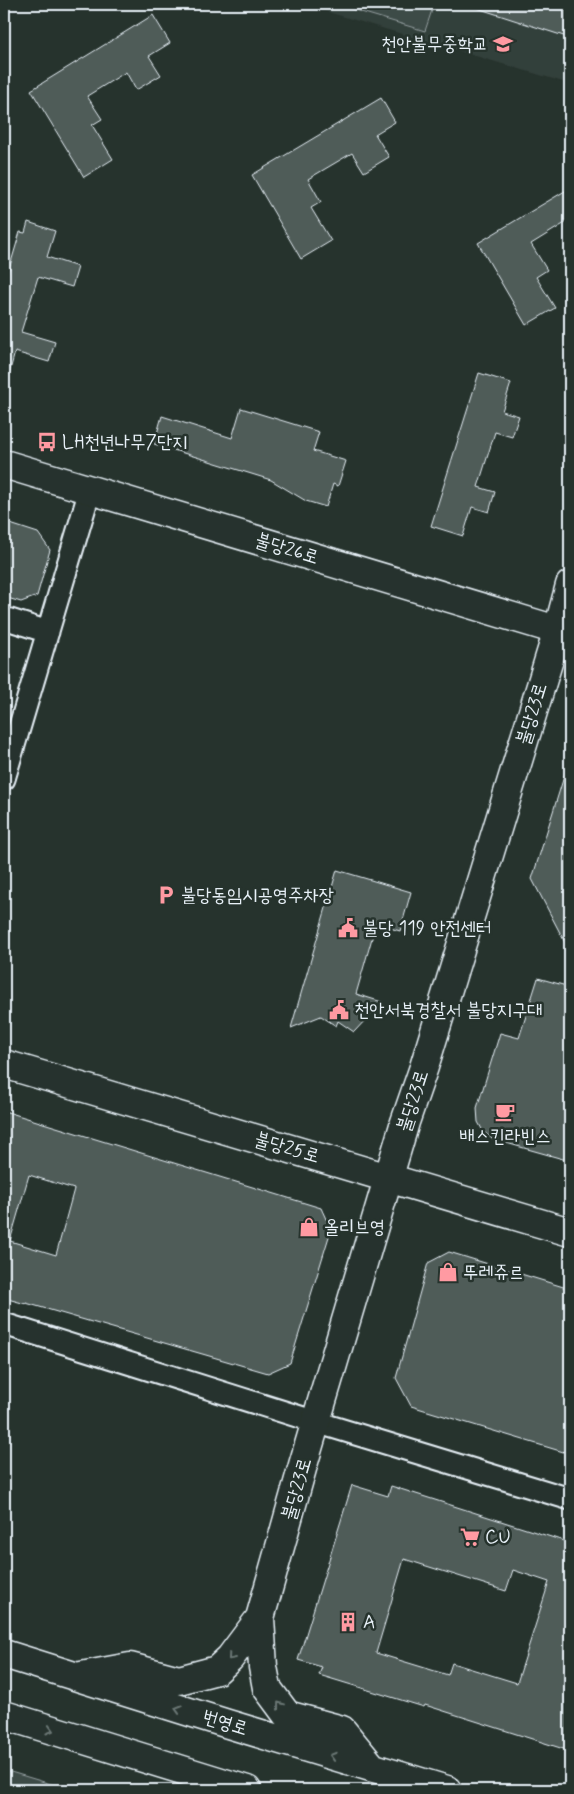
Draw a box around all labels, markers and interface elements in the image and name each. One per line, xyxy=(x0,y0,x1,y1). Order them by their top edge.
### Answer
place label: 천안불무중학교 xyxy=(381,32,488,57)
school or university icon: 천안불무중학교 xyxy=(492,33,514,55)
place label: LH천년나무7단지 xyxy=(62,430,187,455)
bus stop icon: LH천년나무7단지 xyxy=(36,431,58,453)
street label: 불당26로 xyxy=(252,528,322,570)
street label: 불당23로 xyxy=(511,680,553,748)
place label: 불당동임시공영주차장 xyxy=(181,883,334,908)
parking icon: 불당동임시공영주차장 xyxy=(155,884,177,906)
place label: 불당 119 안전센터 xyxy=(363,916,491,941)
public building icon: 불당 119 안전센터 xyxy=(337,917,359,939)
place label: 천안서북경찰서 불당지구대 xyxy=(354,998,543,1023)
public building icon: 천안서북경찰서 불당지구대 xyxy=(328,999,350,1021)
street label: 불당23로 xyxy=(391,1067,435,1135)
cafe icon: 배스킨라빈스 xyxy=(494,1101,516,1123)
place label: 배스킨라빈스 xyxy=(459,1124,551,1149)
street label: 불당25로 xyxy=(252,1127,322,1169)
place label: 올리브영 xyxy=(324,1215,385,1240)
shop icon: 올리브영 xyxy=(298,1216,320,1238)
place label: 뚜레쥬르 xyxy=(463,1260,524,1285)
shop icon: 뚜레쥬르 xyxy=(437,1261,459,1283)
street label: 불당23로 xyxy=(276,1455,318,1523)
place label: CU xyxy=(485,1525,511,1550)
supermarket icon: CU xyxy=(459,1526,481,1548)
place label: A xyxy=(363,1610,375,1635)
building icon: A xyxy=(337,1611,359,1633)
one-way arrow xyxy=(227,1651,236,1660)
one-way arrow xyxy=(277,1702,285,1711)
one-way arrow xyxy=(174,1704,183,1714)
street label: 번영로 xyxy=(199,1704,251,1742)
one-way arrow xyxy=(46,1724,54,1734)
one-way arrow xyxy=(330,1752,338,1762)

